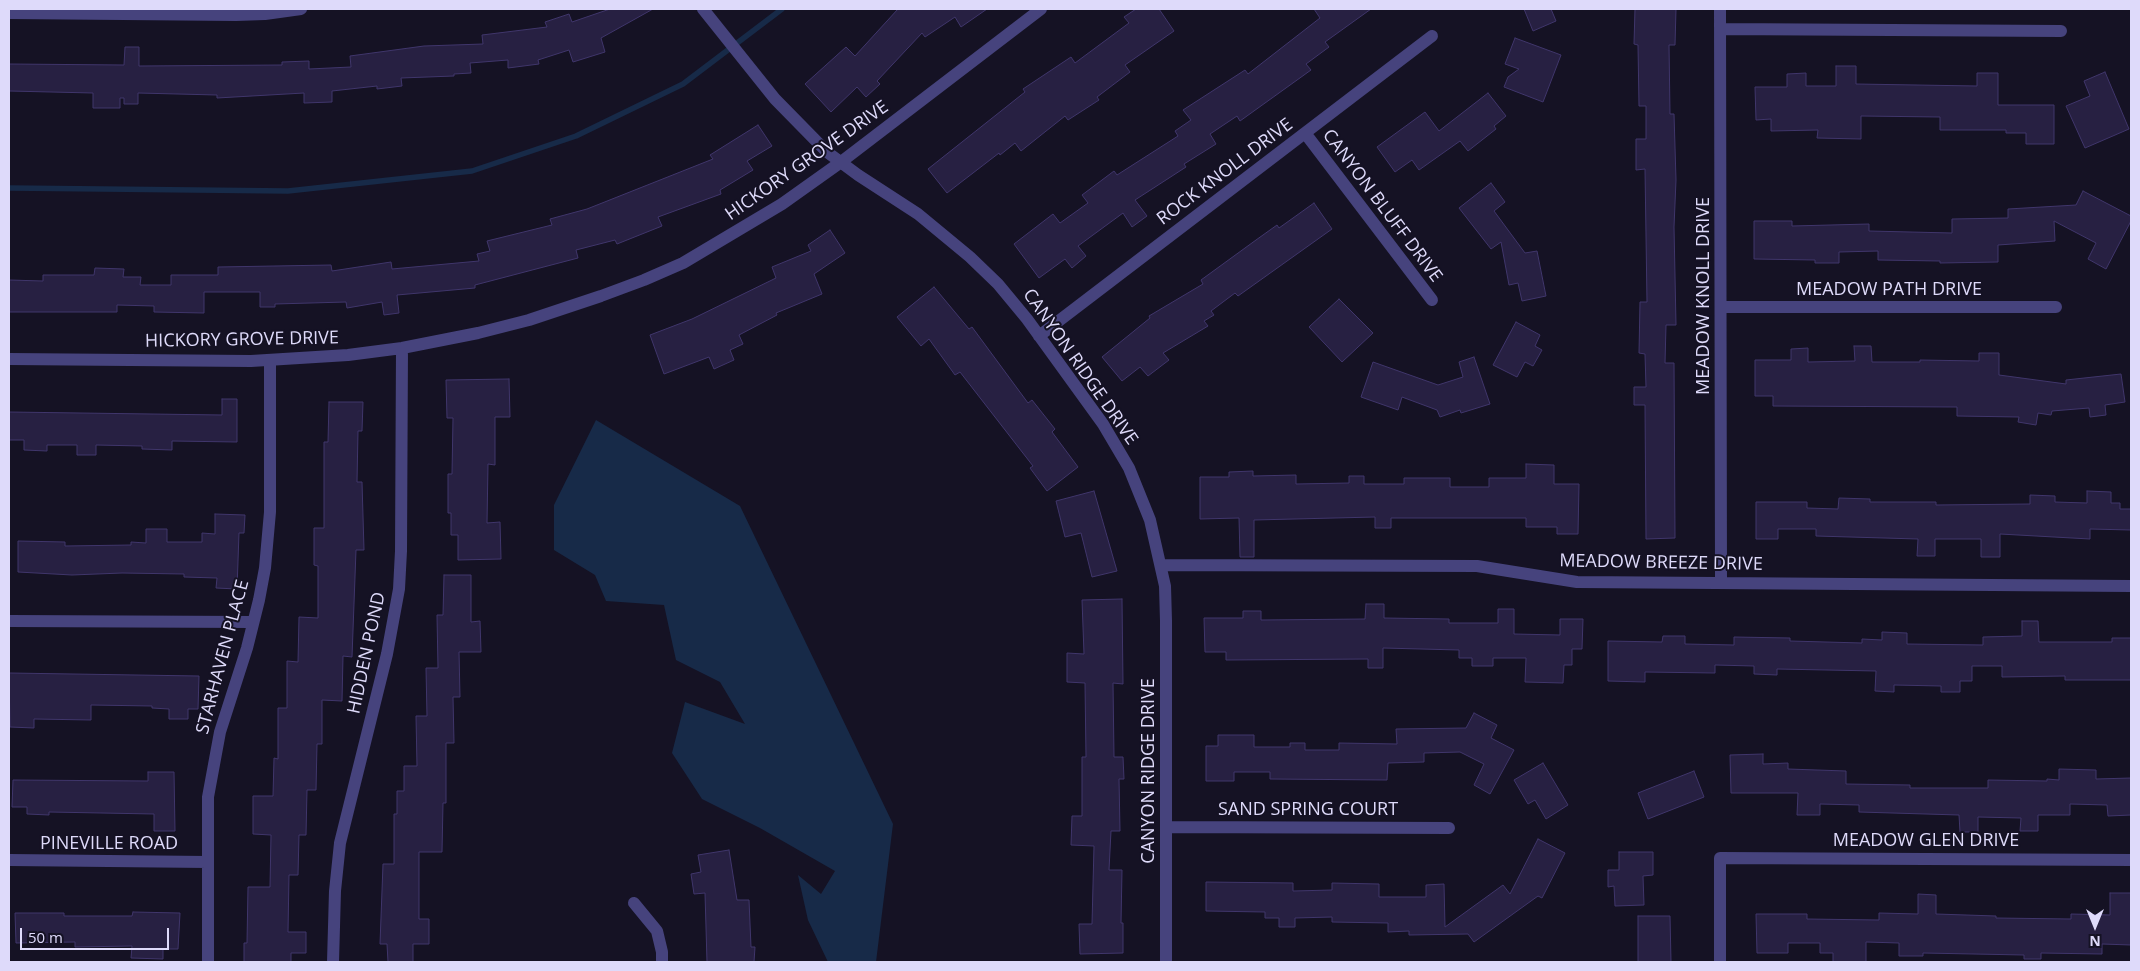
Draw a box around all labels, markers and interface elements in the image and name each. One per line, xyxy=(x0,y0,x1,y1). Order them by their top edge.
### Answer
street label: HICKORY GROVE DRIVE xyxy=(721,97,893,225)
street label: ROCK KNOLL DRIVE xyxy=(1153,114,1297,230)
street label: CANYON BLUFF DRIVE xyxy=(1317,125,1447,287)
street label: MEADOW KNOLL DRIVE xyxy=(1693,197,1715,395)
street label: MEADOW PATH DRIVE xyxy=(1796,279,1982,301)
street label: CANYON RIDGE DRIVE xyxy=(1018,285,1142,449)
street label: HICKORY GROVE DRIVE xyxy=(145,328,339,352)
street label: MEADOW BREEZE DRIVE xyxy=(1559,550,1763,576)
street label: STARHAVEN PLACE xyxy=(192,577,254,737)
street label: HIDDEN POND xyxy=(344,590,390,716)
street label: CANYON RIDGE DRIVE xyxy=(1138,678,1160,864)
street label: SAND SPRING COURT xyxy=(1218,799,1398,821)
street label: MEADOW GLEN DRIVE xyxy=(1833,830,2019,852)
street label: PINEVILLE ROAD xyxy=(40,833,178,855)
north arrow xyxy=(2070,901,2120,951)
scale bar xyxy=(22,918,171,950)
text: 50 m xyxy=(28,927,63,947)
text: N xyxy=(2089,932,2101,951)

